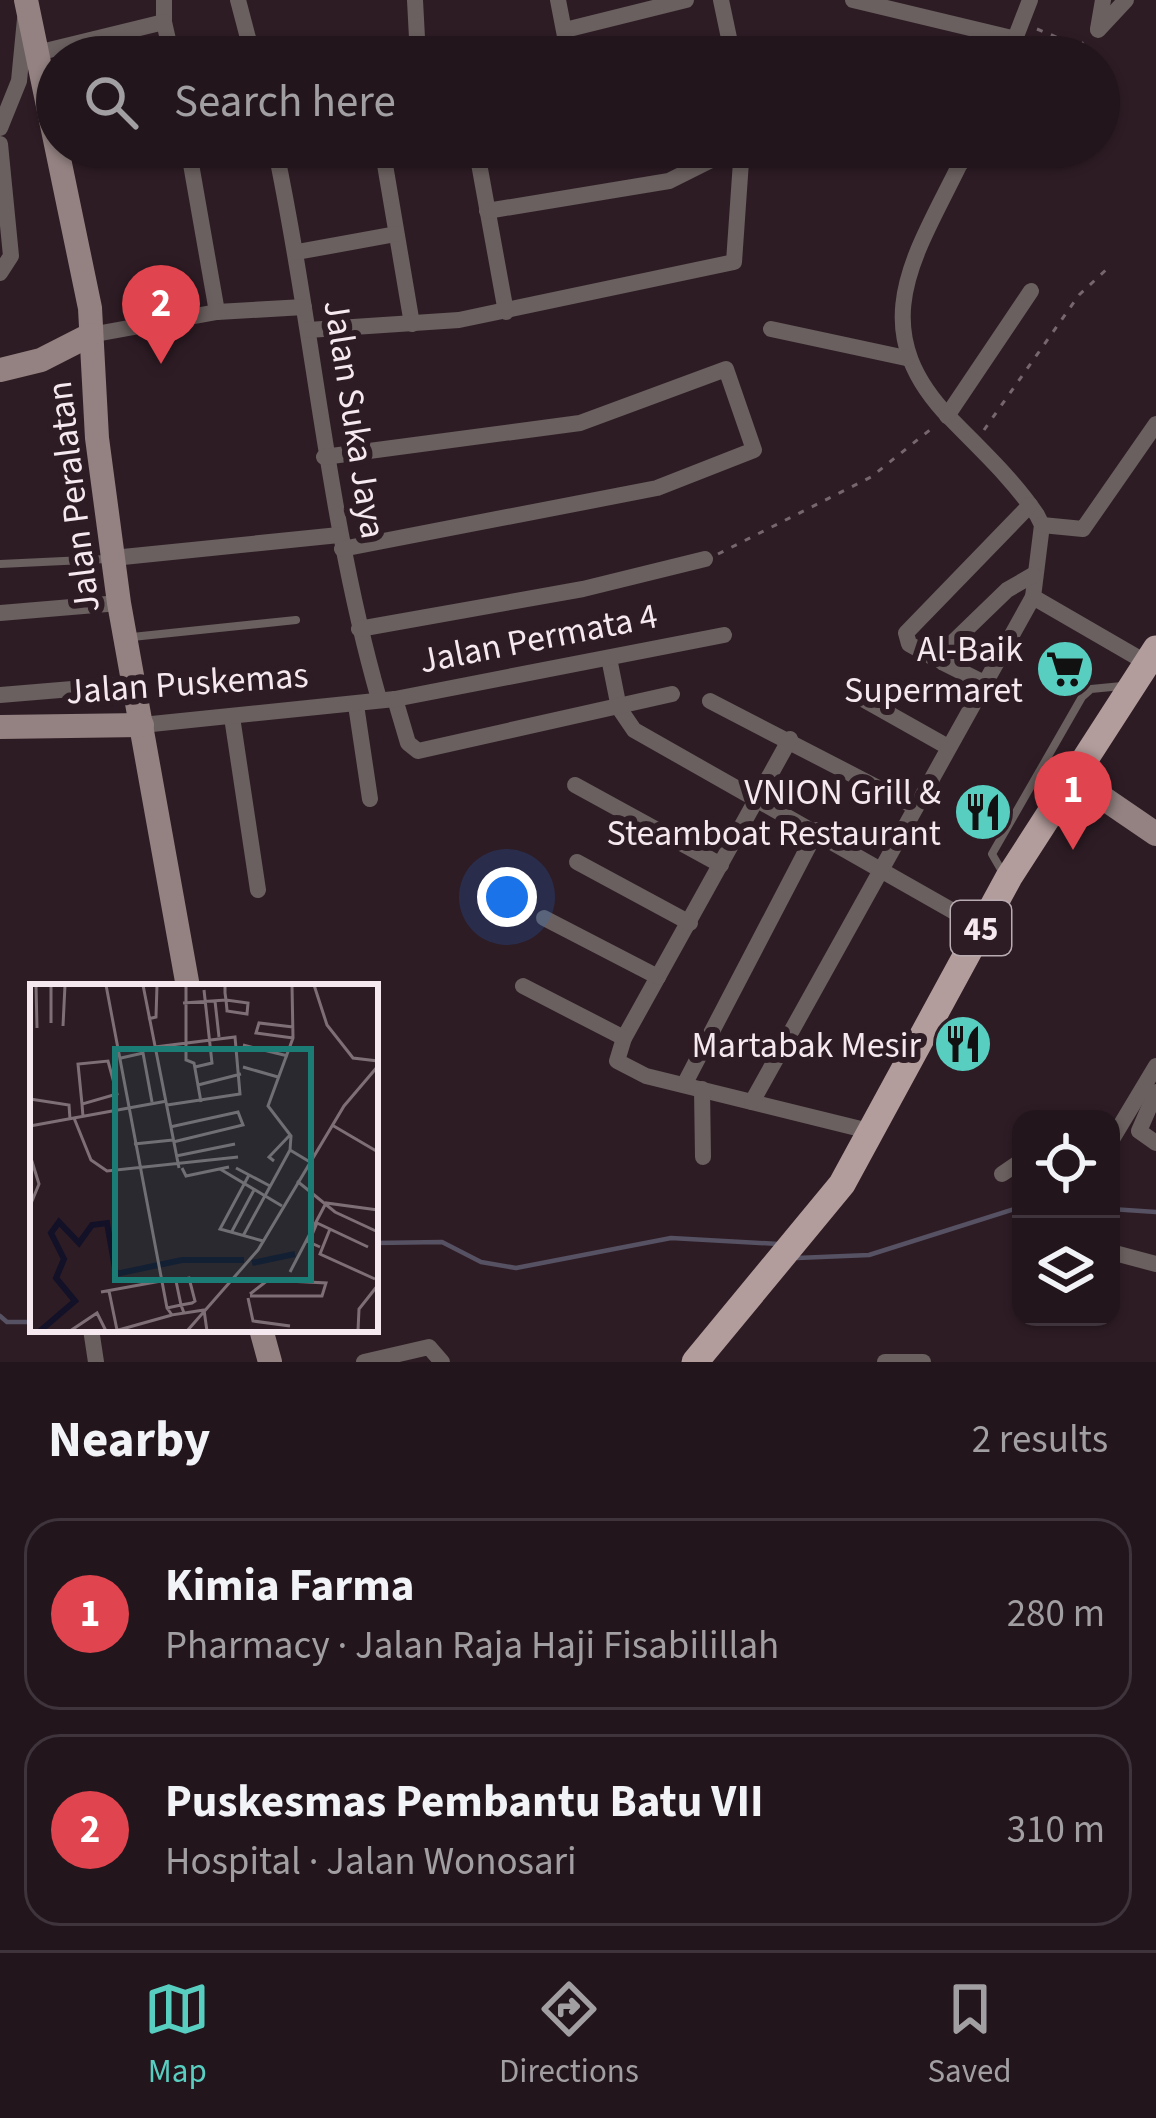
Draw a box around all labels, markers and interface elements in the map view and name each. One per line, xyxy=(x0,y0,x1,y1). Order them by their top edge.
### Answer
search box xyxy=(36,36,1120,168)
icon: search xyxy=(78,69,144,135)
text: Search here xyxy=(174,70,396,134)
pin: 2 xyxy=(122,265,200,364)
street label: Jalan Suka Jaya xyxy=(310,296,399,542)
street label: Jalan Peralatan xyxy=(34,378,113,615)
street label: Jalan Permata 4 xyxy=(415,590,662,687)
place label: Al-Baik Supermaret xyxy=(844,624,1023,716)
supermarket icon: Al-Baik Supermaret xyxy=(1034,638,1096,700)
street label: Jalan Puskemas xyxy=(64,650,310,717)
pin: 1 xyxy=(1034,751,1112,850)
place label: VNION Grill & Steamboat Restaurant xyxy=(607,767,941,859)
restaurant icon: VNION Grill & Steamboat Restaurant xyxy=(952,781,1014,843)
your location xyxy=(477,867,537,927)
road number: 45 xyxy=(951,901,1011,955)
inset map xyxy=(30,984,378,1332)
restaurant icon: Martabak Mesir xyxy=(932,1013,994,1075)
place label: Martabak Mesir xyxy=(692,1020,922,1071)
map controls xyxy=(1012,1110,1120,1326)
button: locate xyxy=(1012,1110,1120,1218)
button: layers xyxy=(1012,1218,1120,1326)
text: Nearby xyxy=(48,1404,210,1476)
text: 2 results xyxy=(972,1412,1108,1468)
text: Kimia Farma xyxy=(165,1554,415,1618)
text: 1 xyxy=(80,1586,100,1642)
text: 280 m xyxy=(1007,1586,1105,1642)
text: Pharmacy · Jalan Raja Haji Fisabilillah xyxy=(165,1618,779,1674)
text: Puskesmas Pembantu Batu VII xyxy=(165,1770,763,1834)
text: 2 xyxy=(80,1802,100,1858)
text: 310 m xyxy=(1007,1802,1105,1858)
text: Hospital · Jalan Wonosari xyxy=(165,1834,577,1890)
tab: Map xyxy=(144,1976,210,2095)
tab: Directions xyxy=(499,1976,639,2095)
tab: Saved xyxy=(927,1976,1012,2095)

